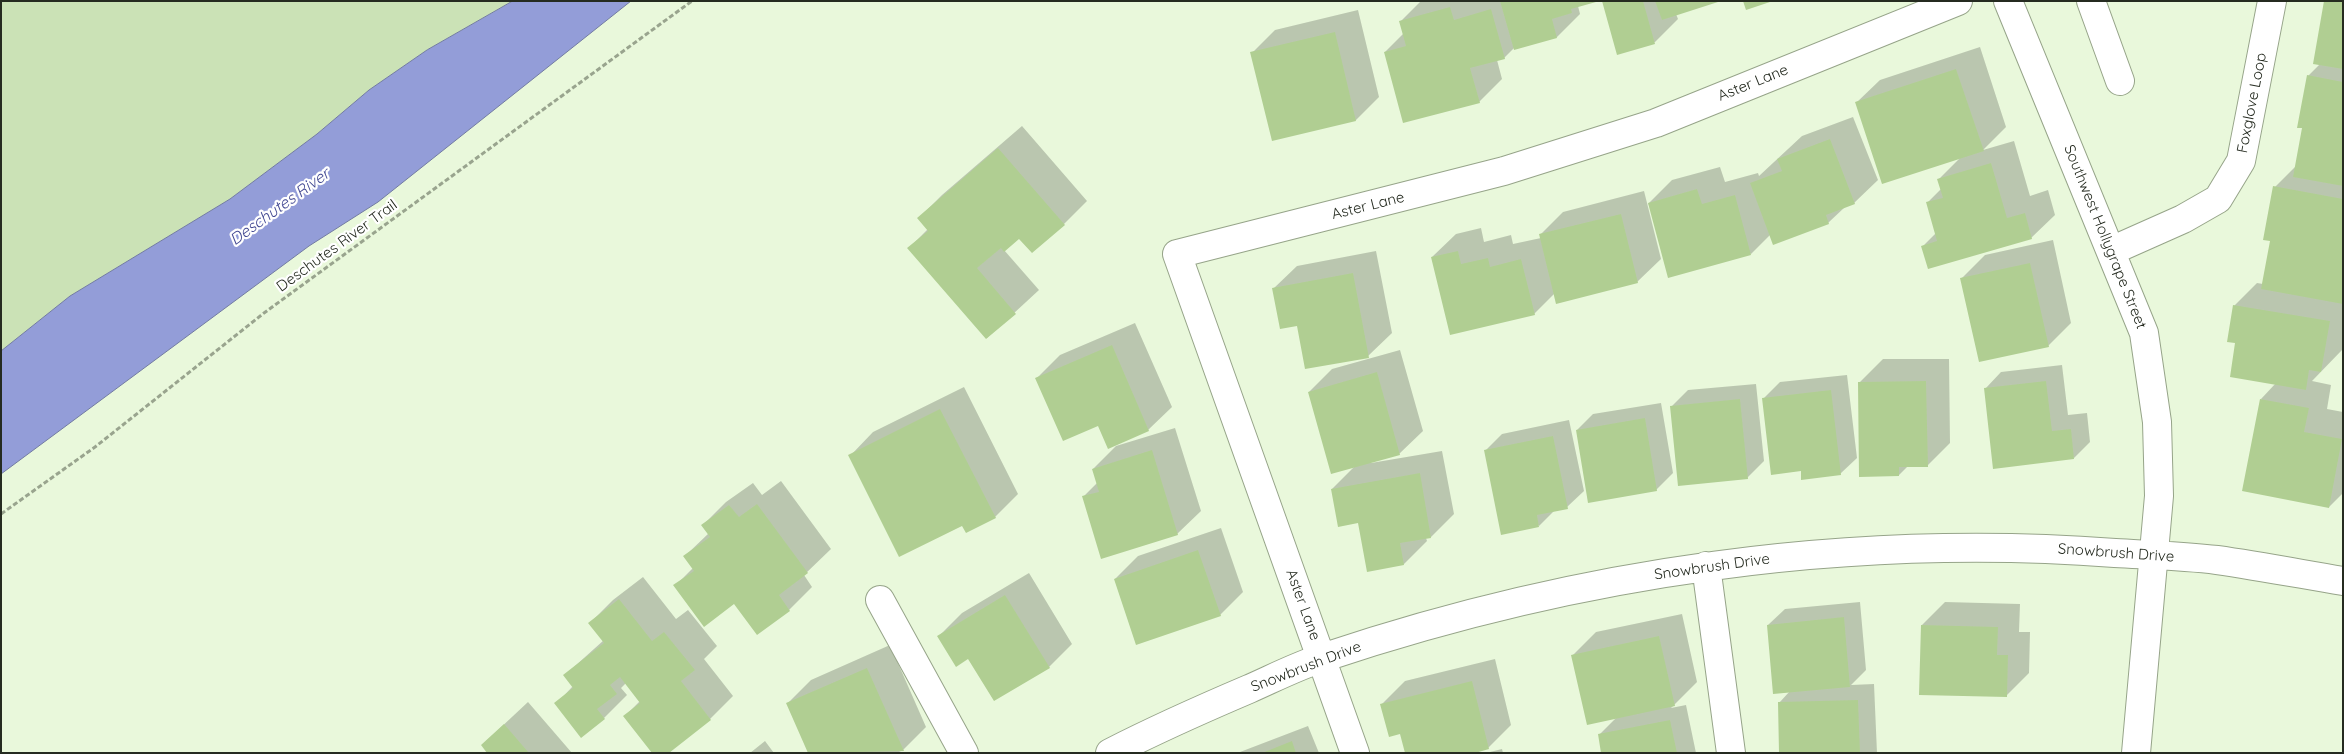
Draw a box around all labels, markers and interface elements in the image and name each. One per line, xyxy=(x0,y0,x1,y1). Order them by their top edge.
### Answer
street label: Foxglove Loop xyxy=(2233,51,2271,155)
street label: Aster Lane xyxy=(1715,61,1791,105)
street label: Southwest Hollygrape Street xyxy=(2060,142,2150,332)
water label: Deschutes River xyxy=(226,164,334,250)
street label: Aster Lane xyxy=(1330,188,1406,224)
street label: Deschutes River Trail xyxy=(273,196,401,296)
street label: Snowbrush Drive xyxy=(2057,540,2175,566)
street label: Snowbrush Drive xyxy=(1653,550,1771,584)
street label: Aster Lane xyxy=(1282,567,1324,643)
street label: Snowbrush Drive xyxy=(1248,638,1364,696)

